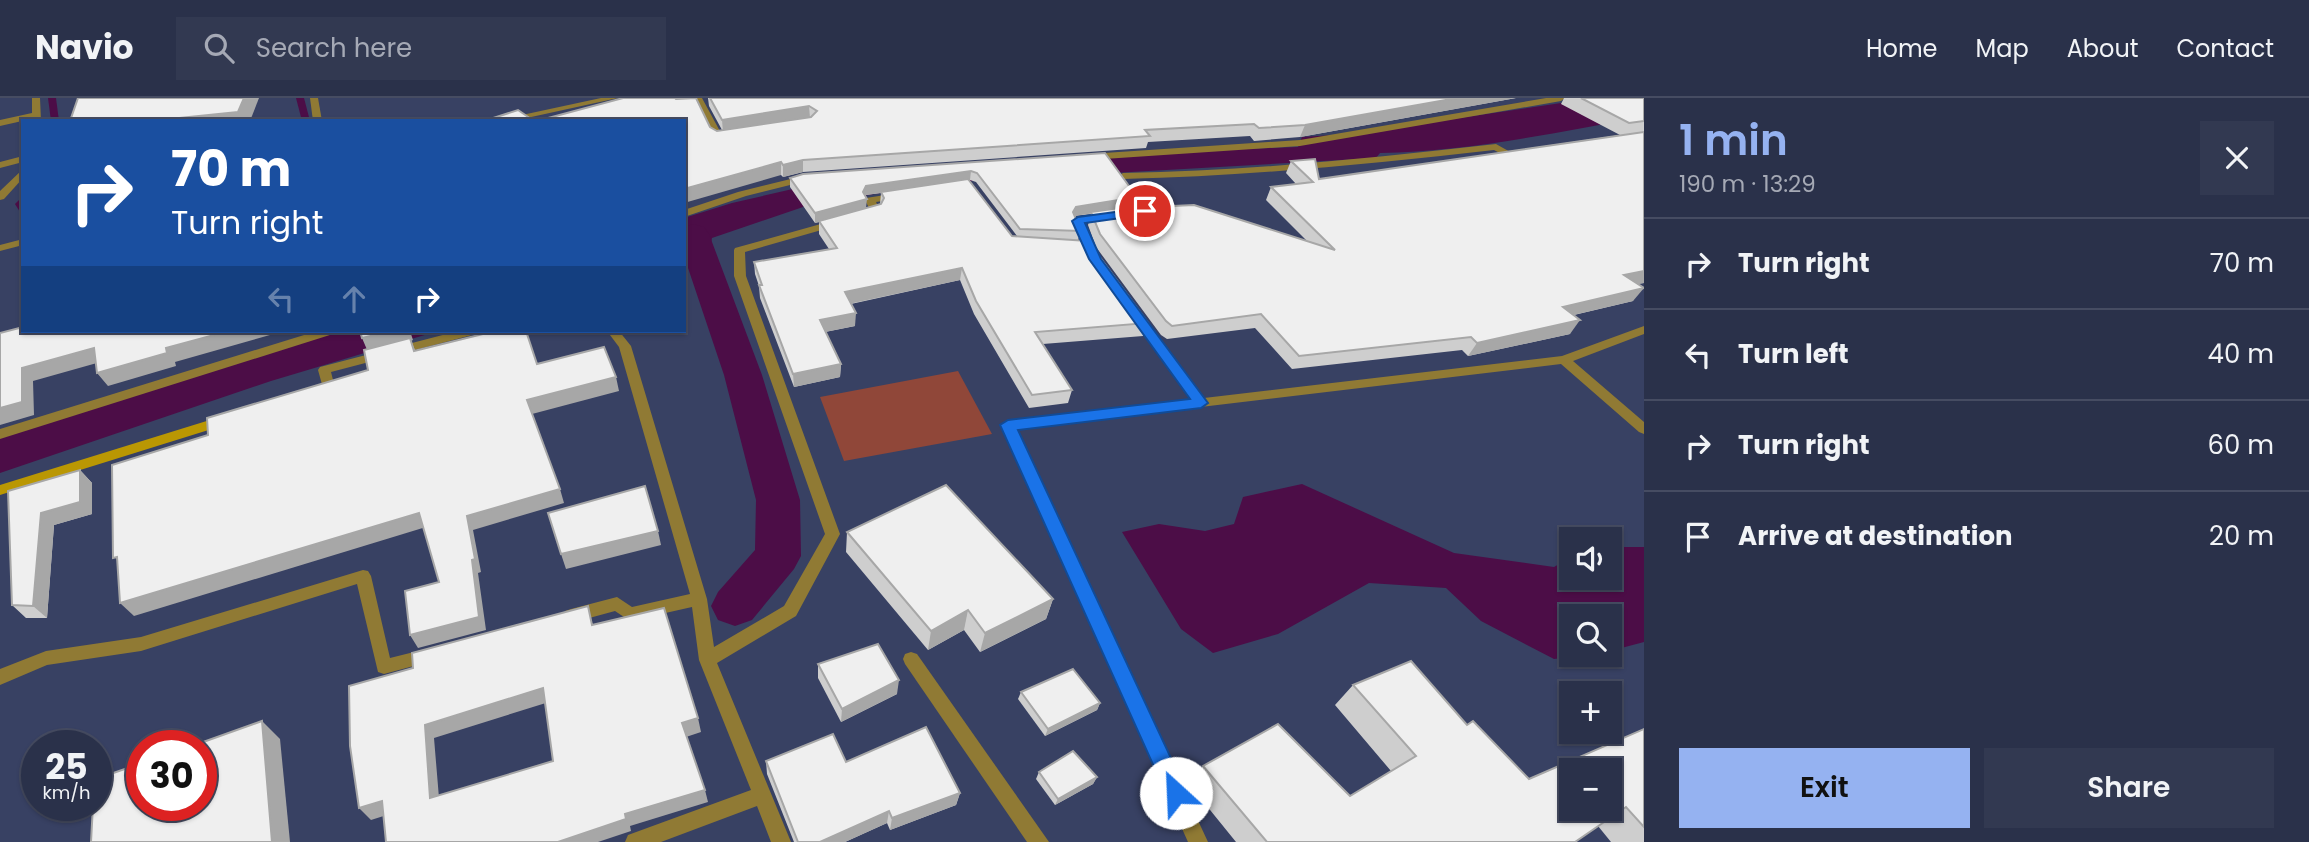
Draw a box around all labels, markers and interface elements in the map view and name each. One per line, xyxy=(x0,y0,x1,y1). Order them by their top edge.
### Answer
search box xyxy=(176,17,666,80)
text: Navio xyxy=(35,24,134,71)
icon: search xyxy=(200,29,238,67)
text: Search here xyxy=(256,30,412,66)
text: Home xyxy=(1866,32,1938,65)
text: Map xyxy=(1976,32,2029,65)
text: About xyxy=(2067,32,2138,65)
text: Contact xyxy=(2176,32,2274,65)
text: 1 min xyxy=(1679,111,1788,170)
button: close xyxy=(2200,121,2274,195)
text: 70 m xyxy=(171,135,291,203)
icon: right xyxy=(56,147,147,238)
text: 190 m · 13:29 xyxy=(1679,168,1816,200)
pin xyxy=(1115,181,1175,241)
icon: arrive xyxy=(1126,192,1164,230)
text: Turn right xyxy=(171,200,323,245)
icon: right xyxy=(1679,245,1717,283)
text: Turn right xyxy=(1738,245,1870,281)
text: 70 m xyxy=(2210,245,2274,281)
icon: left xyxy=(262,280,300,318)
icon: ahead xyxy=(335,280,373,318)
icon: right xyxy=(408,280,446,318)
icon: left xyxy=(1679,336,1717,374)
text: Turn left xyxy=(1738,336,1849,372)
text: 40 m xyxy=(2208,336,2274,372)
icon: right xyxy=(1679,427,1717,465)
text: Turn right xyxy=(1738,427,1870,463)
text: 60 m xyxy=(2207,427,2274,463)
icon: arrive xyxy=(1679,518,1717,556)
text: Arrive at destination xyxy=(1738,518,2013,554)
text: 20 m xyxy=(2209,518,2274,554)
map controls xyxy=(1559,527,1622,821)
button: sound xyxy=(1559,527,1622,590)
button: search xyxy=(1559,604,1622,667)
button: + xyxy=(1559,681,1622,744)
speed limit sign: 30 xyxy=(126,730,217,821)
text: 25 xyxy=(45,742,88,791)
button: Exit xyxy=(1679,748,1970,828)
button: Share xyxy=(1984,748,2274,828)
position arrow xyxy=(1139,756,1213,830)
button: − xyxy=(1559,758,1622,821)
text: km/h xyxy=(43,780,90,805)

